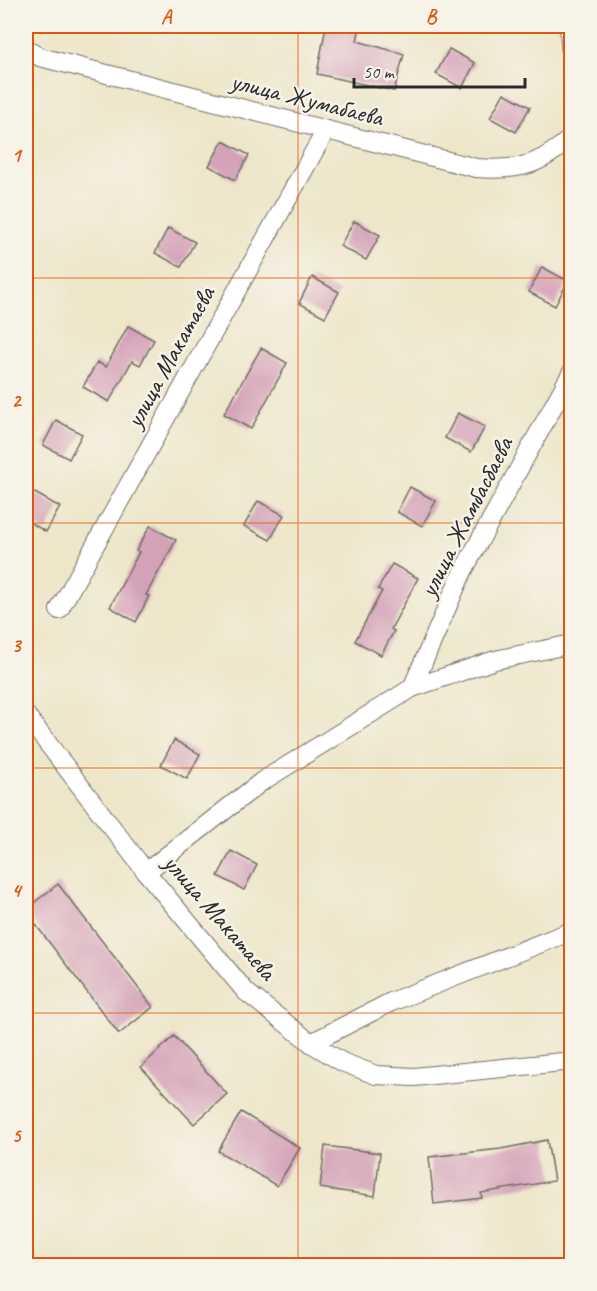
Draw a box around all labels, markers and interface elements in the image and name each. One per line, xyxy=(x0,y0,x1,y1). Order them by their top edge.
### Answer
text: A xyxy=(161,4,173,29)
text: B xyxy=(426,4,438,29)
scale bar xyxy=(354,51,525,89)
text: 50 m xyxy=(363,61,396,83)
street label: улица Жумабаева xyxy=(226,64,388,134)
text: 1 xyxy=(12,143,23,168)
street label: улица Макатаева xyxy=(117,279,223,435)
text: 2 xyxy=(12,388,23,413)
street label: улица Жамбасбаева xyxy=(411,430,521,604)
text: 3 xyxy=(12,633,23,658)
street label: улица Макатаева xyxy=(155,846,285,988)
text: 4 xyxy=(12,878,24,903)
text: 5 xyxy=(12,1123,23,1148)

